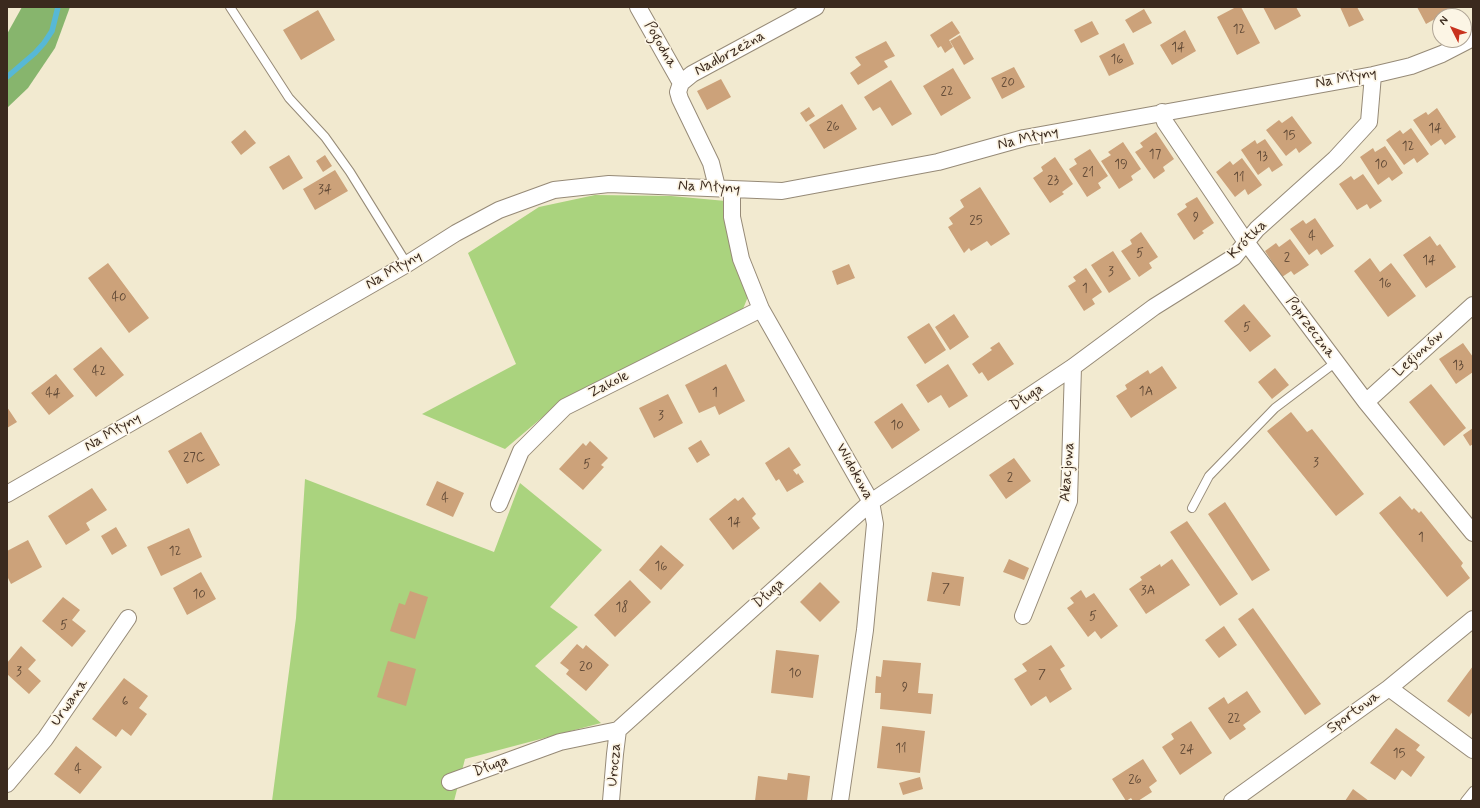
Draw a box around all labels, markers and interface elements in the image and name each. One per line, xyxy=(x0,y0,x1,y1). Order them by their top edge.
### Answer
north arrow xyxy=(1432,8,1472,48)
text: N xyxy=(1436,13,1451,28)
street label: Pogodna xyxy=(639,18,681,72)
house number: 12 xyxy=(1233,22,1245,38)
street label: Nadbrzeżna xyxy=(692,27,768,81)
house number: 14 xyxy=(1171,40,1185,56)
house number: 16 xyxy=(1111,52,1123,68)
street label: Na Młyny xyxy=(1314,65,1378,93)
house number: 20 xyxy=(1001,75,1015,91)
house number: 22 xyxy=(940,84,954,100)
house number: 26 xyxy=(826,119,840,135)
house number: 14 xyxy=(1428,121,1442,137)
street label: Na Młyny xyxy=(996,123,1060,155)
house number: 15 xyxy=(1283,128,1295,144)
house number: 12 xyxy=(1402,139,1414,155)
house number: 17 xyxy=(1149,147,1161,163)
house number: 13 xyxy=(1256,149,1268,165)
house number: 19 xyxy=(1114,157,1128,173)
house number: 10 xyxy=(1374,157,1388,173)
house number: 21 xyxy=(1082,165,1094,181)
house number: 11 xyxy=(1233,170,1245,186)
house number: 23 xyxy=(1047,173,1059,189)
street label: Na Młyny xyxy=(678,177,740,199)
house number: 34 xyxy=(318,182,332,198)
house number: 9 xyxy=(1193,210,1199,226)
house number: 25 xyxy=(969,213,983,229)
street label: Krótka xyxy=(1225,217,1271,263)
house number: 4 xyxy=(1308,229,1316,245)
house number: 5 xyxy=(1136,246,1144,262)
street label: Na Młyny xyxy=(363,248,425,294)
house number: 2 xyxy=(1284,250,1290,266)
house number: 14 xyxy=(1422,253,1436,269)
house number: 3 xyxy=(1108,264,1114,280)
house number: 16 xyxy=(1379,276,1391,292)
house number: 1 xyxy=(1082,281,1088,297)
house number: 40 xyxy=(111,290,127,306)
street label: Poprzeczna xyxy=(1281,294,1339,362)
house number: 5 xyxy=(1243,320,1251,336)
street label: Legionów xyxy=(1390,327,1448,381)
house number: 13 xyxy=(1452,358,1464,374)
house number: 42 xyxy=(92,364,106,380)
street label: Zakole xyxy=(586,367,632,403)
street label: Długa xyxy=(1007,380,1047,416)
house number: 1A xyxy=(1139,384,1153,400)
house number: 1 xyxy=(712,385,718,401)
house number: 44 xyxy=(45,386,61,402)
house number: 3 xyxy=(658,408,664,424)
street label: Na Młyny xyxy=(82,410,144,456)
house number: 10 xyxy=(890,418,904,434)
street label: Widokowa xyxy=(831,441,877,503)
street label: Akacjowa xyxy=(1057,442,1079,502)
house number: 27C xyxy=(183,450,205,466)
house number: 3 xyxy=(1313,455,1319,471)
house number: 5 xyxy=(583,457,591,473)
house number: 2 xyxy=(1007,470,1013,486)
house number: 4 xyxy=(441,491,449,507)
house number: 14 xyxy=(727,515,741,531)
house number: 1 xyxy=(1418,530,1424,546)
house number: 12 xyxy=(169,544,181,560)
house number: 16 xyxy=(655,559,667,575)
street label: Długa xyxy=(750,575,788,613)
house number: 7 xyxy=(942,581,950,597)
house number: 3A xyxy=(1141,583,1155,599)
house number: 10 xyxy=(192,587,206,603)
house number: 18 xyxy=(616,600,628,616)
house number: 5 xyxy=(1089,609,1097,625)
house number: 5 xyxy=(60,618,68,634)
house number: 20 xyxy=(579,659,593,675)
house number: 3 xyxy=(16,664,22,680)
house number: 10 xyxy=(788,666,802,682)
house number: 7 xyxy=(1038,667,1046,683)
street label: Urwana xyxy=(47,676,93,730)
house number: 9 xyxy=(902,680,908,696)
street label: Sportowa xyxy=(1324,688,1384,738)
house number: 6 xyxy=(122,694,128,710)
house number: 22 xyxy=(1227,711,1241,727)
house number: 11 xyxy=(895,741,907,757)
street label: Urocza xyxy=(604,742,626,788)
house number: 24 xyxy=(1180,742,1194,758)
house number: 15 xyxy=(1393,746,1405,762)
street label: Długa xyxy=(471,752,511,782)
house number: 4 xyxy=(74,762,82,778)
house number: 26 xyxy=(1128,772,1142,788)

